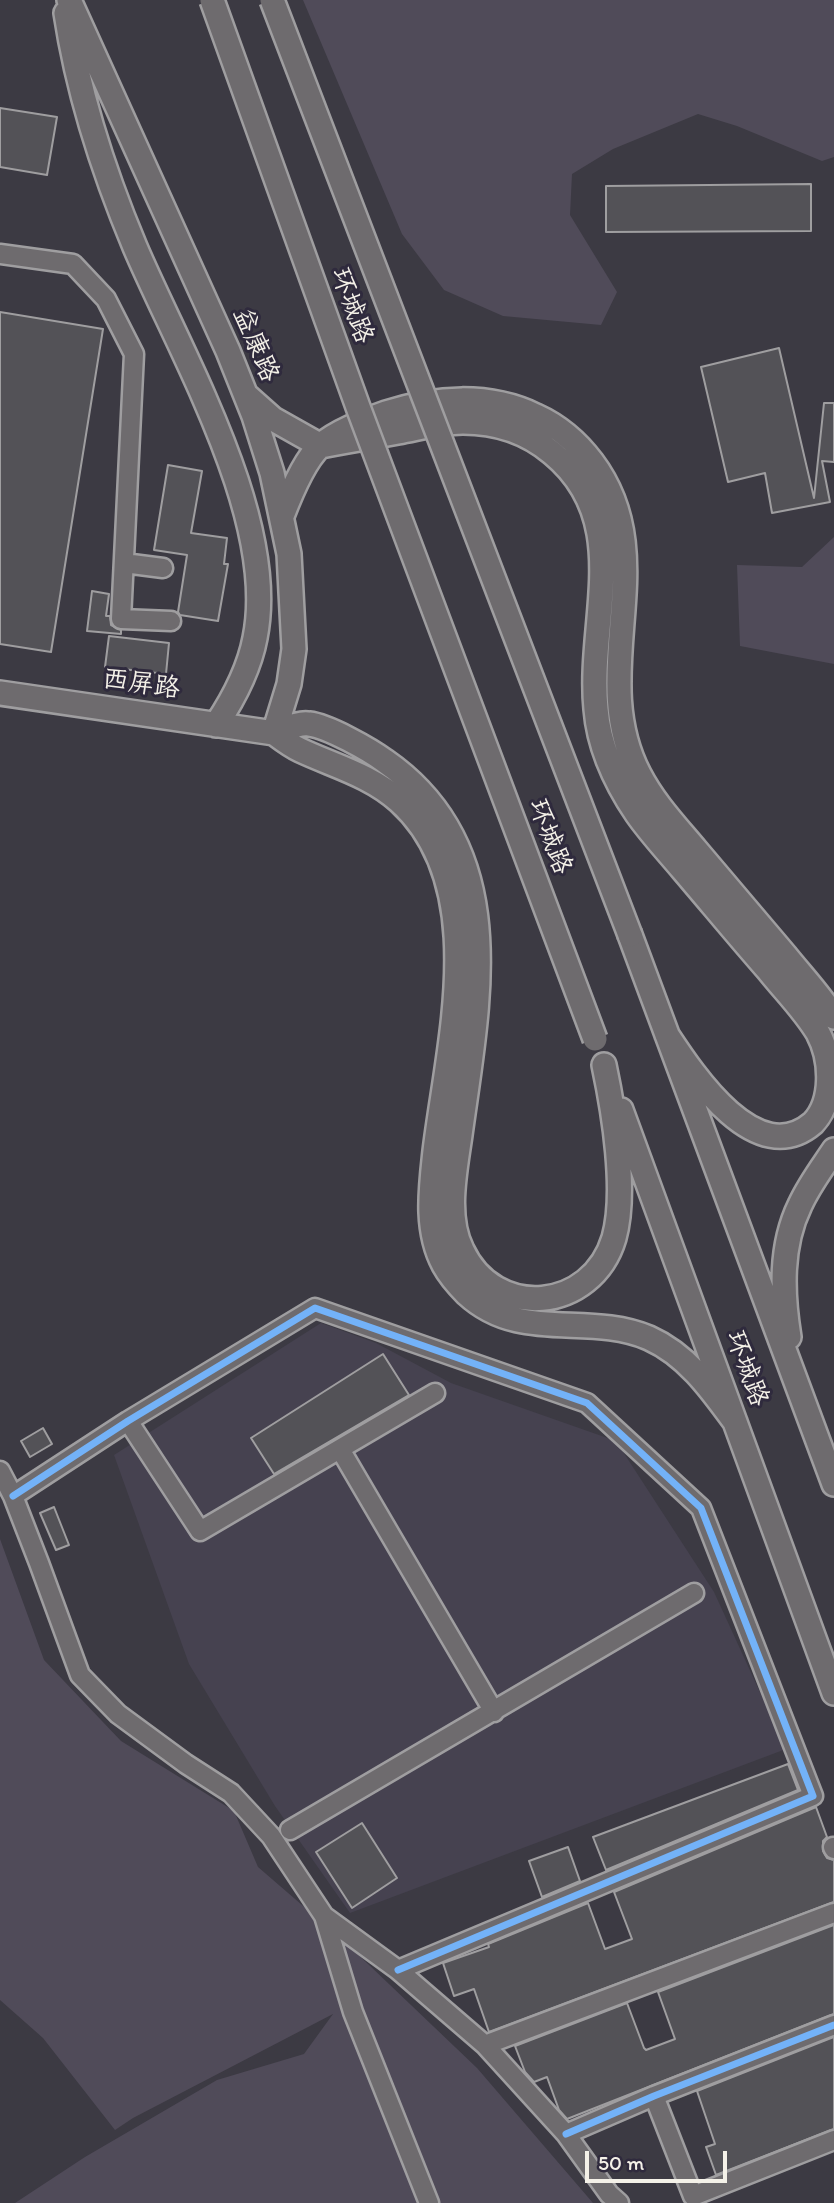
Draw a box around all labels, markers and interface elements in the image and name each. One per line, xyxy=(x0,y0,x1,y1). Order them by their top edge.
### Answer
street label: 环城路 xyxy=(323,264,379,348)
street label: 益康路 xyxy=(225,303,285,387)
street label: 西屏路 xyxy=(100,664,182,706)
street label: 环城路 xyxy=(520,795,578,879)
street label: 环城路 xyxy=(718,1327,774,1411)
scale bar xyxy=(589,2136,731,2180)
text: 50 m xyxy=(598,2150,644,2175)

